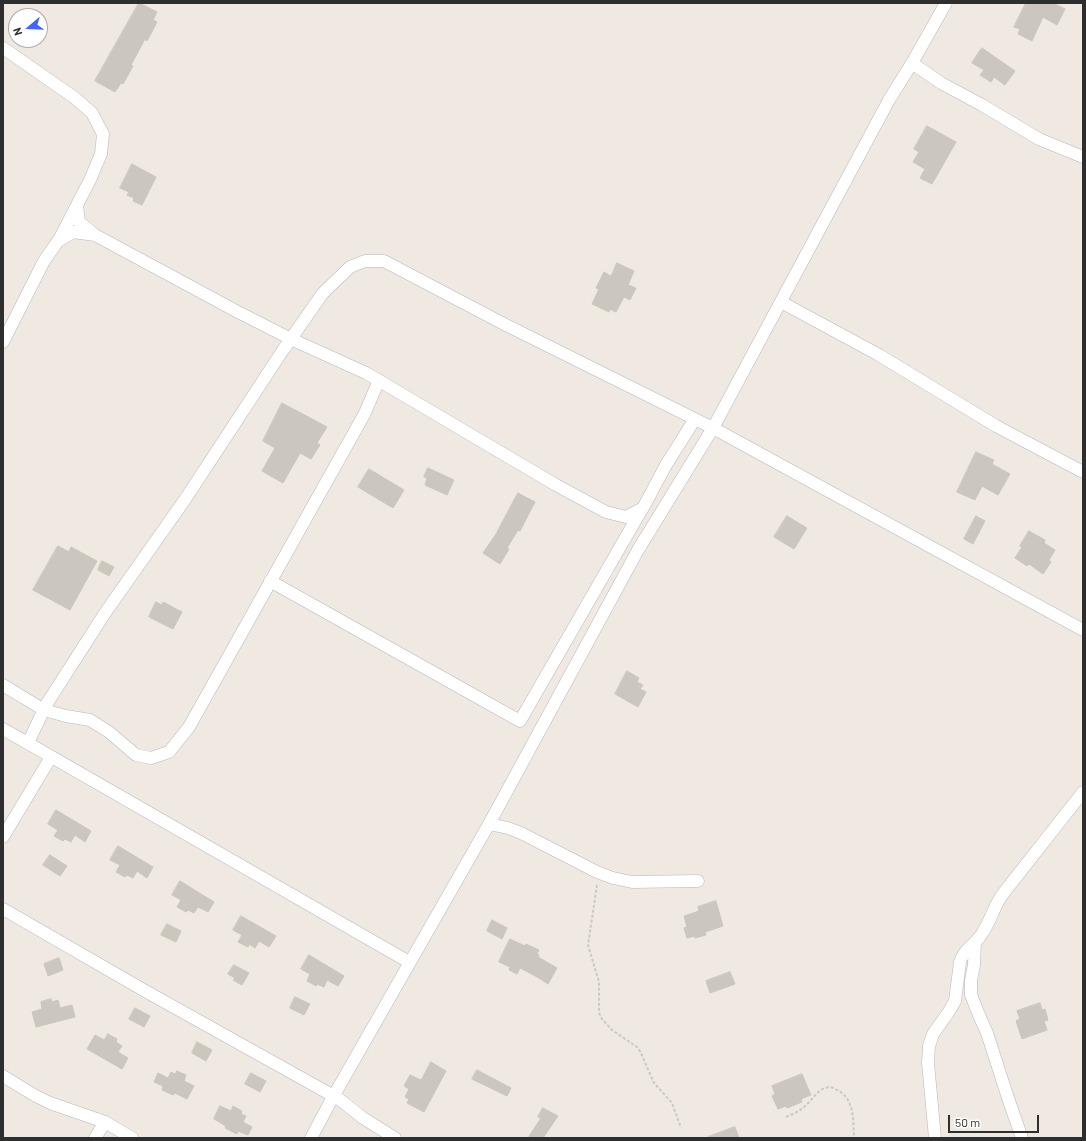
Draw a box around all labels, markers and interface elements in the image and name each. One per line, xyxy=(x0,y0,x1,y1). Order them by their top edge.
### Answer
north arrow xyxy=(8,8,48,48)
text: N xyxy=(10,26,24,37)
scale bar xyxy=(950,1107,1041,1133)
text: 50 m xyxy=(955,1115,980,1129)

